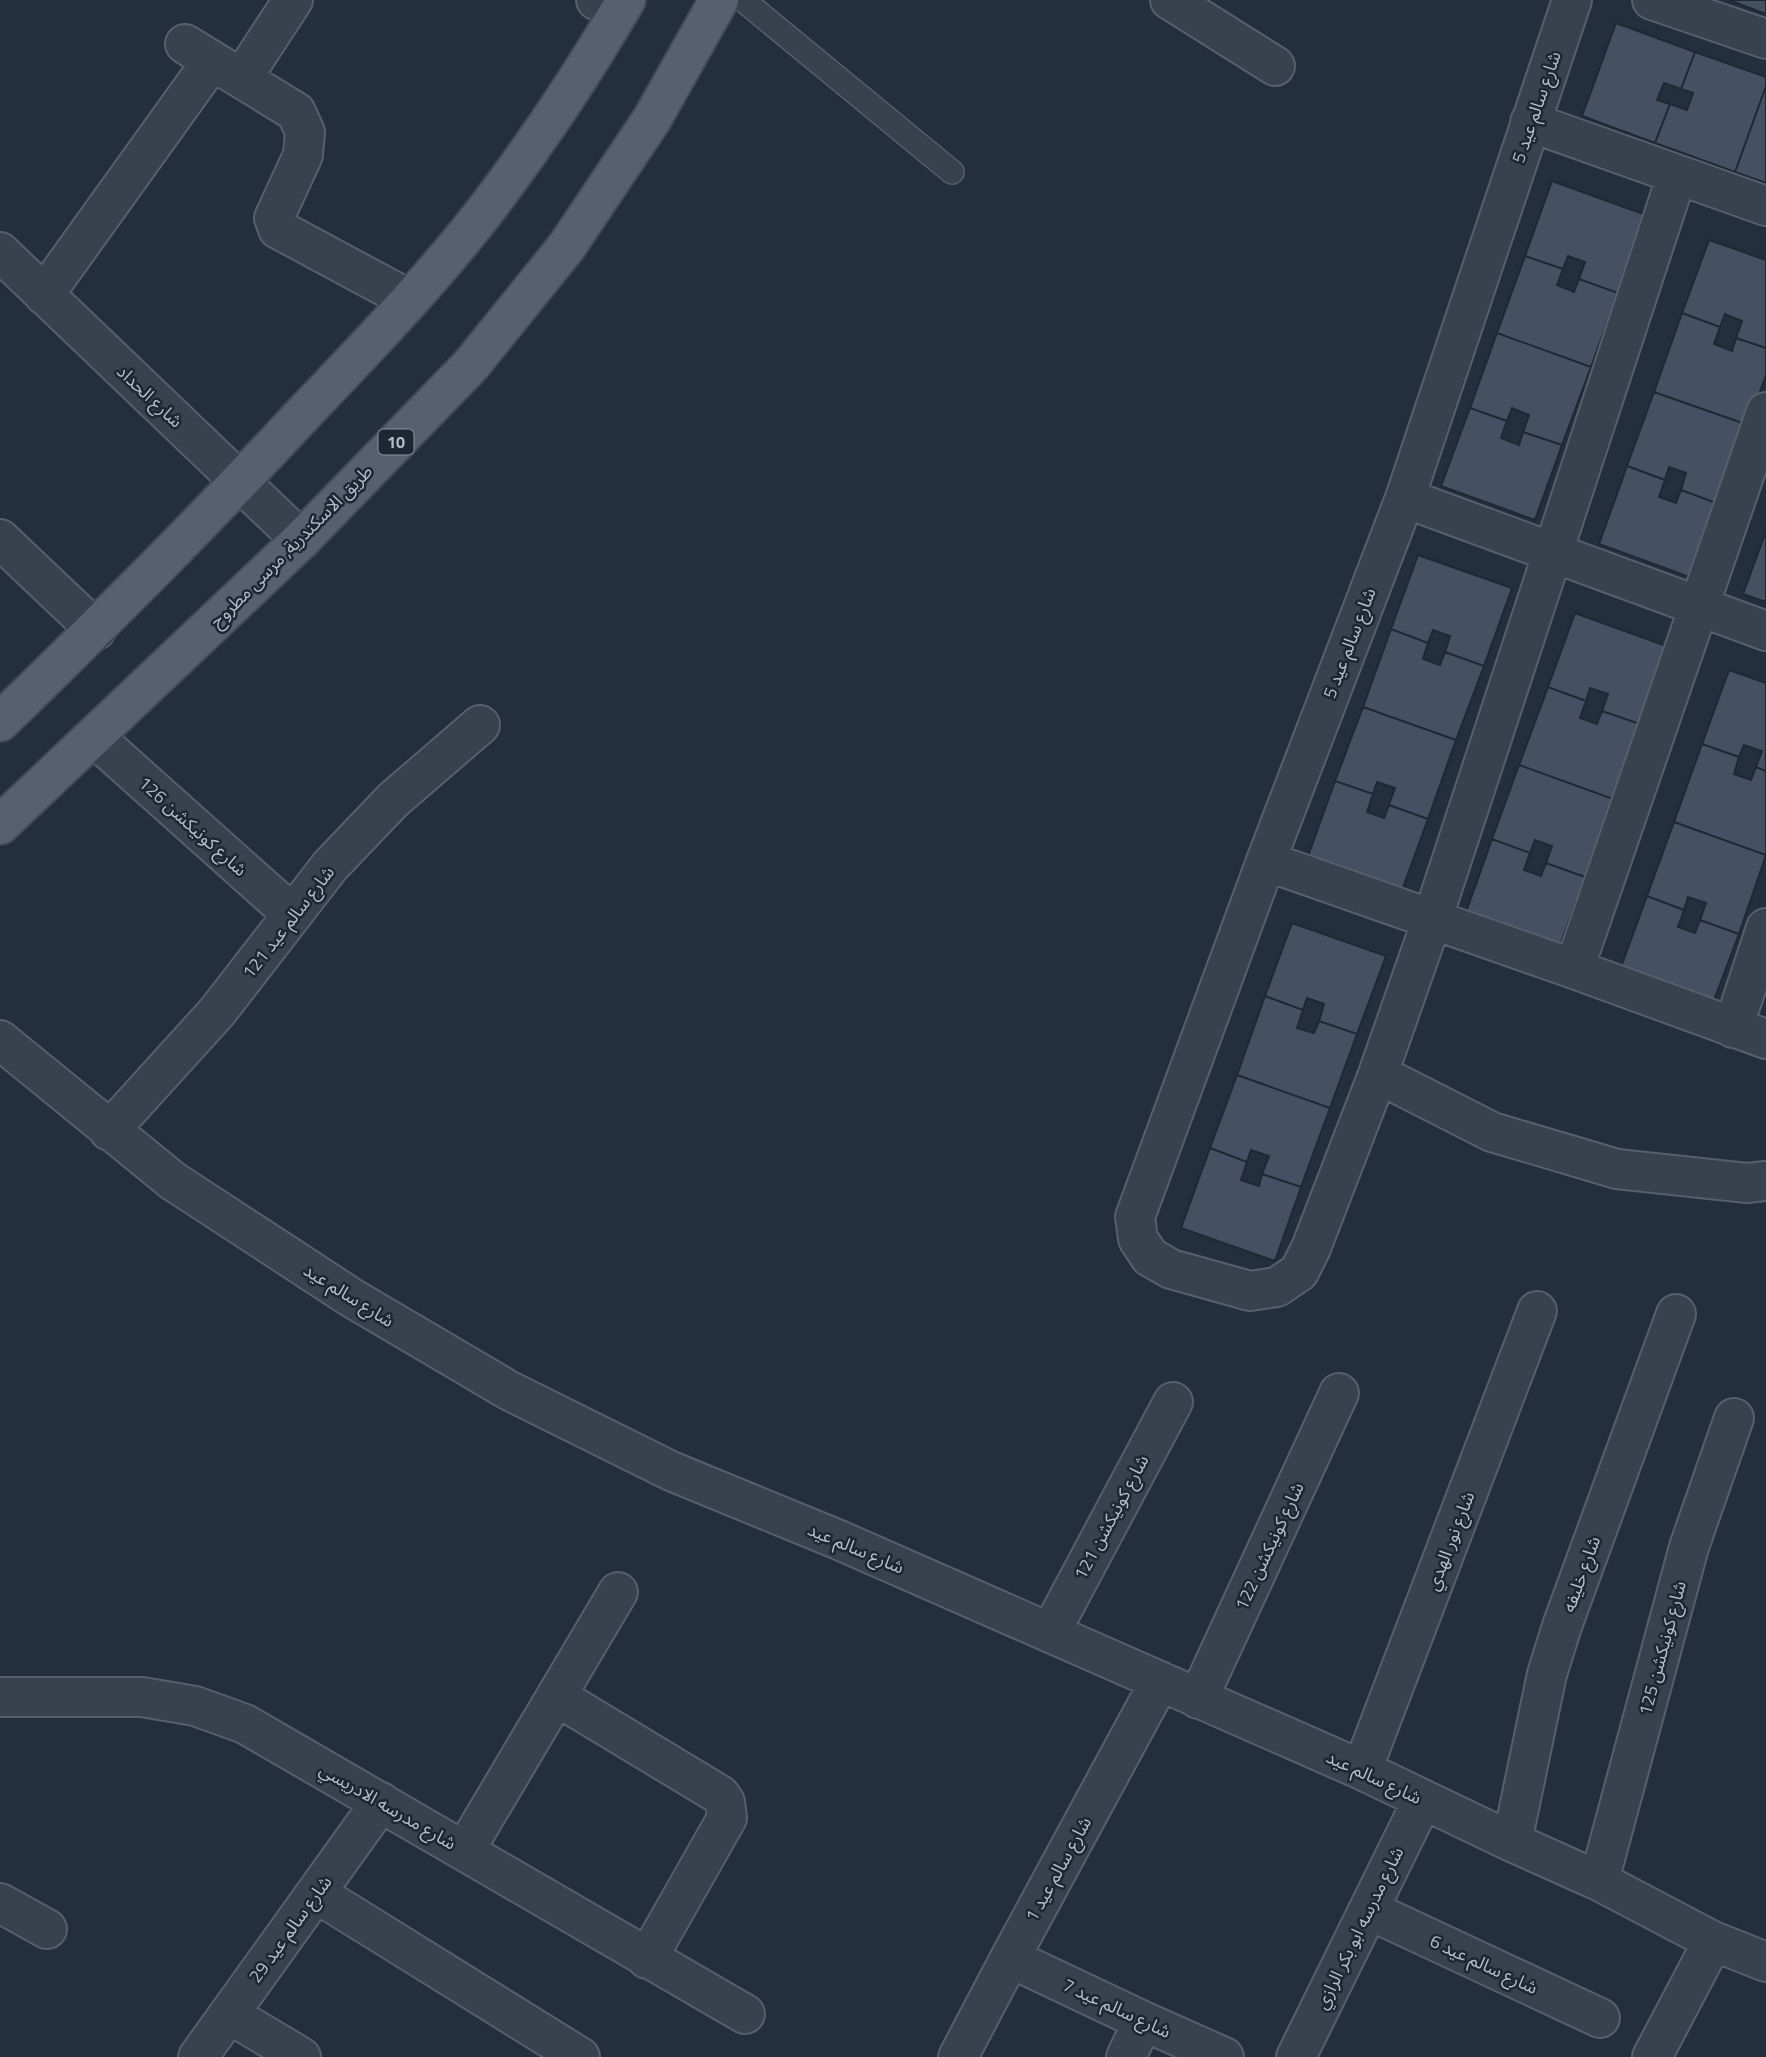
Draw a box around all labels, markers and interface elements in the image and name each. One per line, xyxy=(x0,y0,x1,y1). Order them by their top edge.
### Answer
street label: شارع سالم عيد 5 xyxy=(1504,48,1569,167)
street label: شارع الحداد xyxy=(110,358,189,435)
road number: 10 xyxy=(378,430,414,454)
street label: طريق الاسكندرية, مرسى مطروح xyxy=(203,458,379,634)
street label: شارع سالم عيد 5 xyxy=(1316,584,1383,703)
street label: شارع كونيكشن 126 xyxy=(132,770,253,883)
street label: شارع سالم عيد 121 xyxy=(235,860,342,985)
street label: شارع سالم عيد xyxy=(298,1256,400,1334)
street label: شارع كونيكشن 121 xyxy=(1067,1450,1156,1585)
street label: شارع كونيكشن 122 xyxy=(1228,1478,1311,1615)
street label: شارع نور الهدي xyxy=(1419,1487,1482,1595)
street label: شارع سالم عيد xyxy=(803,1516,908,1581)
street label: شارع خليفه xyxy=(1555,1532,1608,1616)
street label: شارع كونيكشن 125 xyxy=(1631,1578,1694,1719)
street label: شارع سالم عيد xyxy=(1321,1743,1426,1812)
street label: شارع مدرسه الادريسي xyxy=(314,1756,462,1857)
street label: شارع سالم عيد 1 xyxy=(1018,1811,1099,1927)
street label: شارع مدرسه ابو بكر الرازي xyxy=(1308,1842,1411,2014)
street label: شارع سالم عيد 29 xyxy=(242,1870,339,1989)
street label: شارع سالم عيد 6 xyxy=(1425,1927,1543,2002)
street label: شارع سالم عيد 7 xyxy=(1058,1971,1176,2046)

